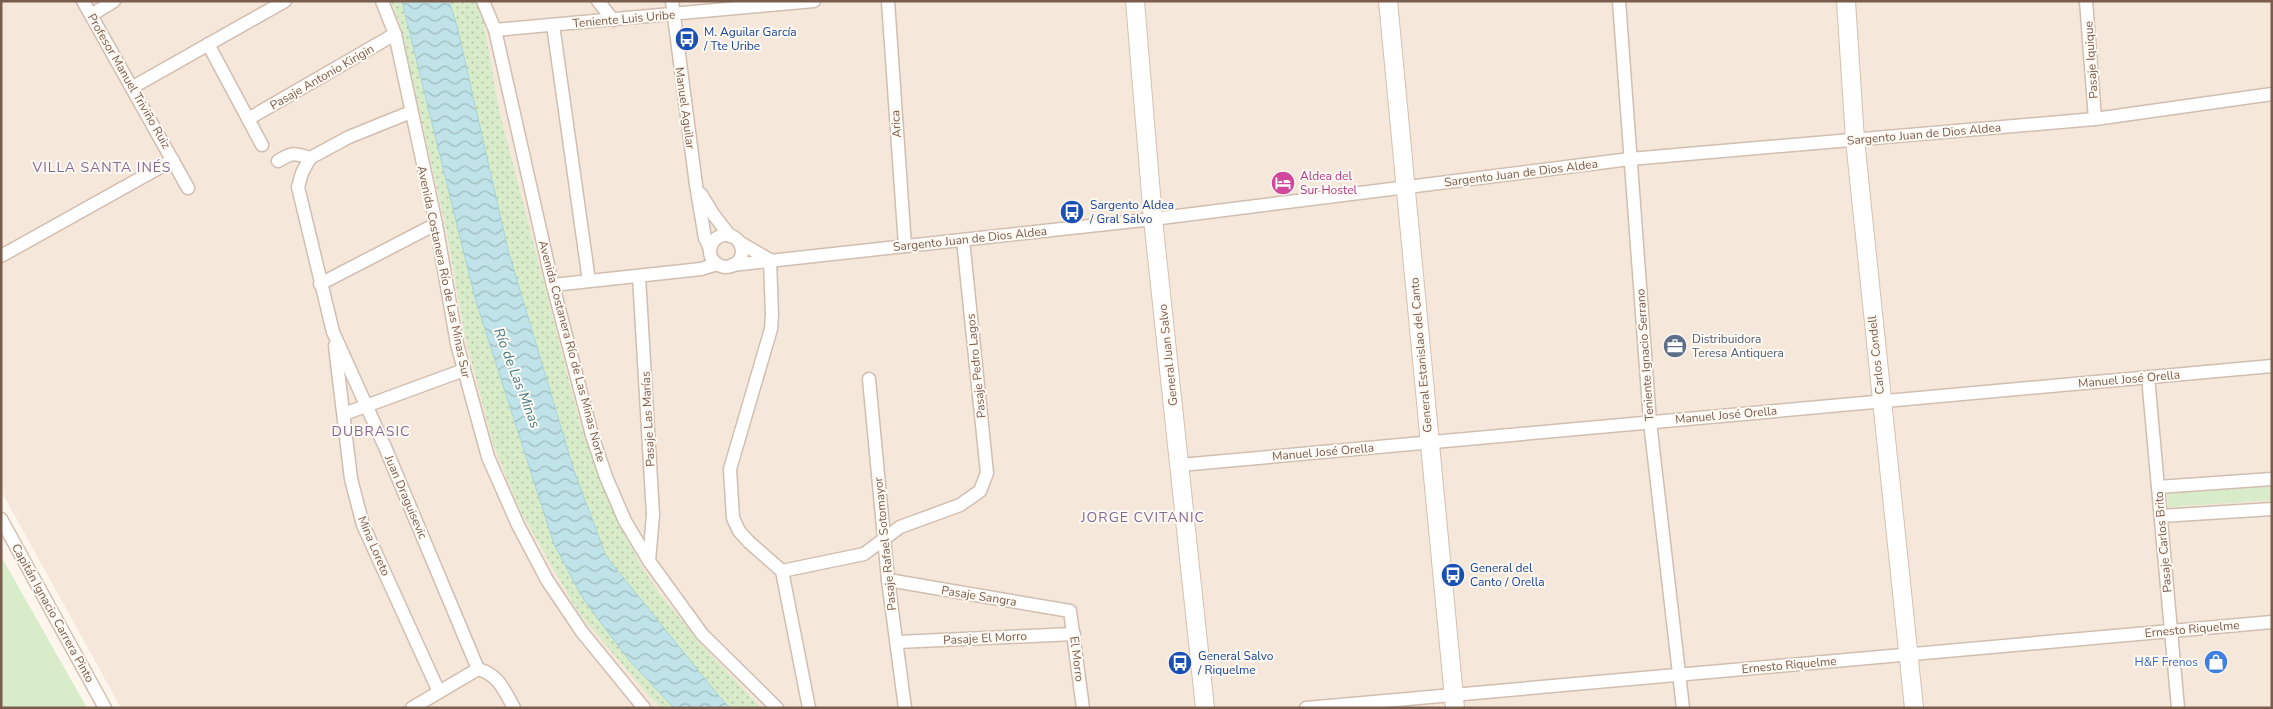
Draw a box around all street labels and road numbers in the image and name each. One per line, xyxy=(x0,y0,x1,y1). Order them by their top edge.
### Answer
street label: Teniente Luis Uribe xyxy=(572,7,676,31)
street label: Profesor Manuel Triviño Ruiz xyxy=(84,11,175,152)
street label: Pasaje Iquique xyxy=(2080,21,2102,99)
street label: Pasaje Antonio Kirigin xyxy=(267,41,377,113)
street label: Manuel Aguilar xyxy=(671,66,699,151)
street label: Arica xyxy=(887,110,905,138)
street label: Sargento Juan de Dios Aldea xyxy=(1846,119,2002,149)
street label: Sargento Juan de Dios Aldea xyxy=(1443,156,1599,190)
street label: Avenida Costanera Río de Las Minas Sur xyxy=(414,164,474,380)
street label: Sargento Juan de Dios Aldea xyxy=(892,223,1048,255)
street label: Avenida Costanera Río de Las Minas Norte xyxy=(535,238,609,464)
street label: General Estanislao del Canto xyxy=(1406,276,1436,433)
street label: Teniente Ignacio Serrano xyxy=(1632,288,1658,422)
street label: General Juan Salvo xyxy=(1155,303,1181,407)
street label: Pasaje Pedro Lagos xyxy=(963,313,989,419)
street label: Carlos Condell xyxy=(1864,314,1888,395)
street label: Manuel José Orella xyxy=(2077,367,2181,391)
street label: Pasaje Las Marías xyxy=(637,371,658,467)
street label: Manuel José Orella xyxy=(1674,403,1778,427)
street label: Manuel José Orella xyxy=(1271,440,1375,464)
street label: Juan Draguisevic xyxy=(381,452,431,542)
street label: Pasaje Rafael Sotomayor xyxy=(870,476,900,612)
street label: Pasaje Carlos Brito xyxy=(2151,490,2175,593)
street label: Mina Loreto xyxy=(354,513,394,579)
street label: Capitán Ignacio Carrera Pinto xyxy=(8,541,98,686)
street label: Pasaje Sangra xyxy=(940,582,1018,610)
street label: Ernesto Riquelme xyxy=(2144,617,2240,641)
street label: Pasaje El Morro xyxy=(943,628,1028,648)
street label: El Morro xyxy=(1066,635,1088,683)
street label: Ernesto Riquelme xyxy=(1741,653,1837,677)

